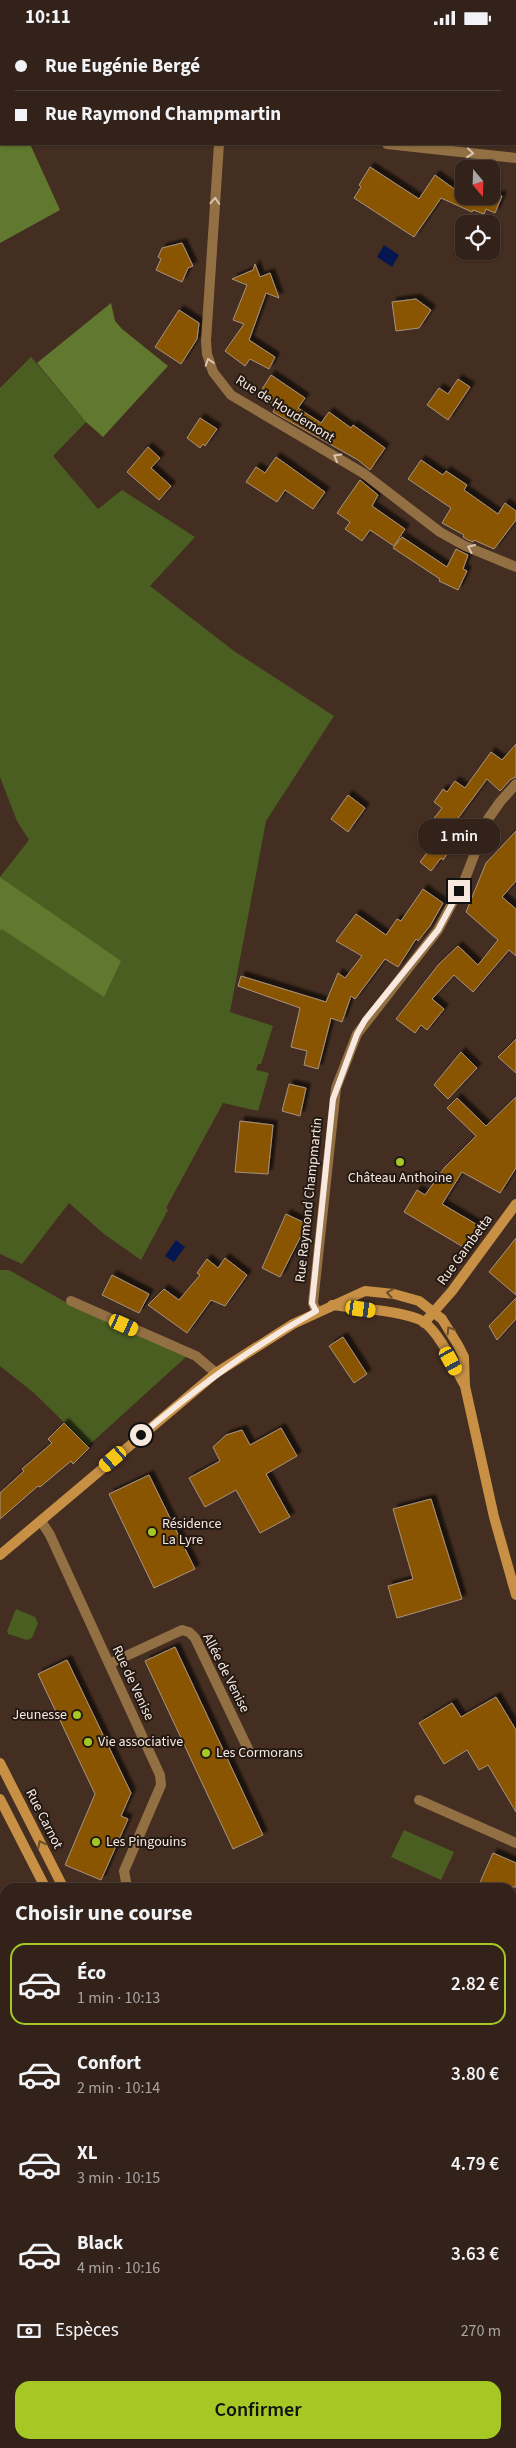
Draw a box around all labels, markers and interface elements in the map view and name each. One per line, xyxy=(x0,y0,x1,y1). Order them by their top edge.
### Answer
text: 10:11 xyxy=(25,4,71,31)
text: Rue Eugénie Bergé xyxy=(45,53,200,80)
text: Rue Raymond Champmartin xyxy=(45,101,281,128)
one-way arrow xyxy=(466,147,474,158)
north arrow xyxy=(455,160,500,205)
map controls xyxy=(455,160,500,260)
one-way arrow xyxy=(209,196,220,204)
button: locate xyxy=(455,215,500,260)
one-way arrow xyxy=(205,359,215,367)
street label: Rue de Houdemont xyxy=(232,370,339,448)
one-way arrow xyxy=(333,454,342,464)
one-way arrow xyxy=(467,544,476,555)
callout: 1 min xyxy=(418,819,500,853)
text: 1 min xyxy=(440,825,478,847)
route end xyxy=(448,880,470,902)
street label: Rue Raymond Champmartin xyxy=(290,1117,328,1283)
marker: Château Anthoine xyxy=(394,1156,406,1168)
place label: Château Anthoine xyxy=(348,1168,452,1188)
street label: Rue Gambetta xyxy=(432,1210,498,1290)
one-way arrow xyxy=(385,1289,394,1299)
car xyxy=(345,1299,376,1319)
car xyxy=(107,1312,140,1338)
one-way arrow xyxy=(446,1326,456,1335)
car xyxy=(437,1344,464,1378)
route start xyxy=(130,1424,152,1446)
car xyxy=(96,1443,129,1475)
place label: Résidence La Lyre xyxy=(162,1514,222,1550)
marker: Résidence La Lyre xyxy=(146,1526,158,1538)
street label: Allée de Venise xyxy=(197,1630,255,1716)
street label: Rue de Venise xyxy=(107,1642,159,1724)
place label: Jeunesse xyxy=(12,1705,67,1725)
marker: Jeunesse xyxy=(71,1709,83,1721)
place label: Vie associative xyxy=(98,1732,183,1752)
marker: Vie associative xyxy=(82,1736,94,1748)
place label: Les Cormorans xyxy=(216,1743,303,1763)
marker: Les Cormorans xyxy=(200,1747,212,1759)
street label: Rue Carnot xyxy=(20,1786,68,1853)
place label: Les Pingouins xyxy=(106,1832,186,1852)
marker: Les Pingouins xyxy=(90,1836,102,1848)
one-way arrow xyxy=(37,1840,47,1849)
text: Choisir une course xyxy=(15,1897,193,1929)
text: Éco xyxy=(77,1960,106,1987)
icon: car xyxy=(17,1962,62,2007)
text: 2.82 € xyxy=(451,1971,499,1998)
text: 1 min · 10:13 xyxy=(77,1987,160,2009)
text: Confort xyxy=(77,2050,141,2077)
icon: car xyxy=(17,2052,62,2097)
text: 3.80 € xyxy=(451,2061,499,2088)
text: 2 min · 10:14 xyxy=(77,2077,160,2099)
text: XL xyxy=(77,2140,98,2167)
icon: car xyxy=(17,2142,62,2187)
text: 4.79 € xyxy=(451,2151,499,2178)
text: 3 min · 10:15 xyxy=(77,2167,160,2189)
text: Black xyxy=(77,2230,123,2257)
icon: car xyxy=(17,2232,62,2277)
text: 3.63 € xyxy=(451,2241,499,2268)
text: 4 min · 10:16 xyxy=(77,2257,160,2279)
icon: cash xyxy=(15,2317,43,2345)
text: Espèces xyxy=(55,2317,119,2344)
text: 270 m xyxy=(461,2320,501,2342)
button: Confirmer xyxy=(15,2381,501,2439)

